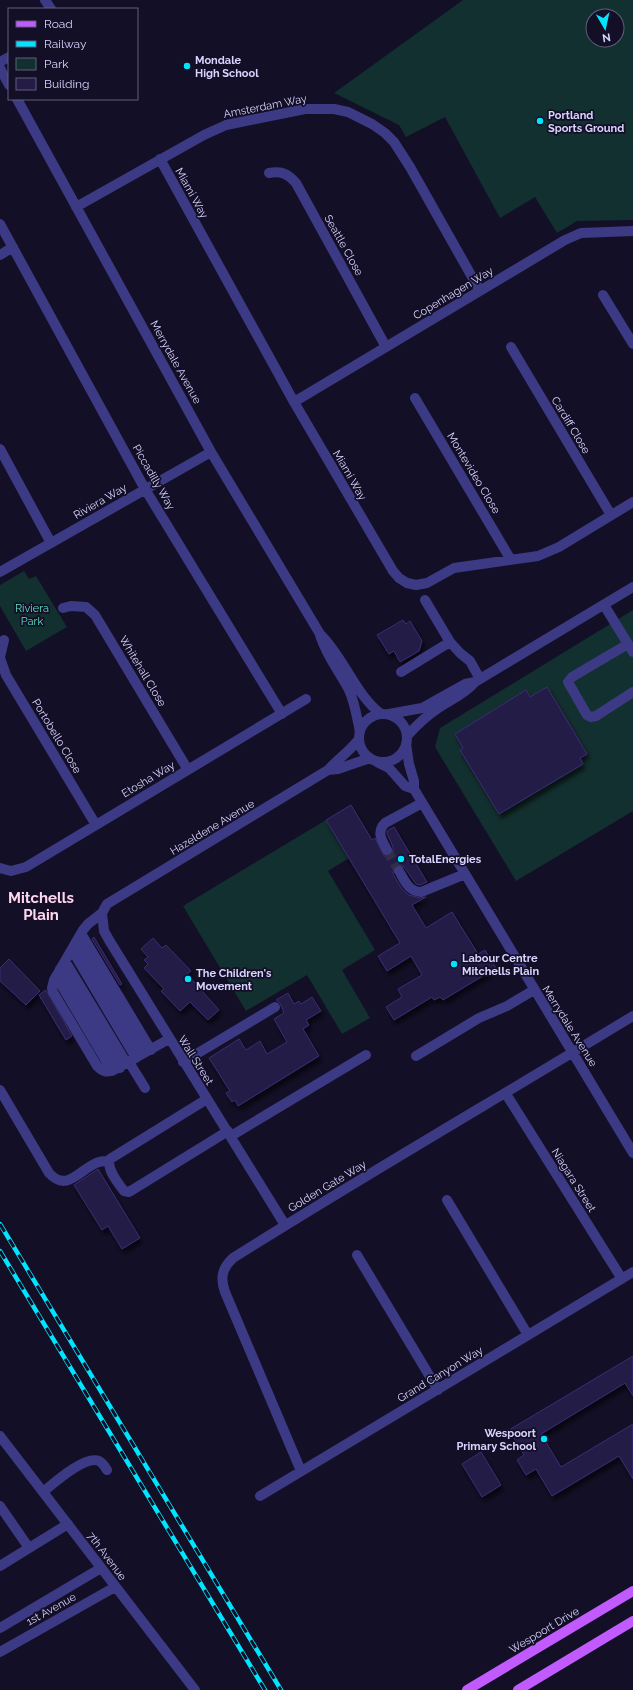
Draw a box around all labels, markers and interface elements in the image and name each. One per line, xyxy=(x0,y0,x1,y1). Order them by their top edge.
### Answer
legend xyxy=(8,8,138,100)
north arrow xyxy=(585,8,625,48)
text: Road xyxy=(44,17,73,31)
text: N xyxy=(601,30,612,44)
text: Railway xyxy=(44,37,87,51)
place label: Mondale High School xyxy=(195,54,259,80)
text: Park xyxy=(44,57,69,71)
marker: Mondale High School xyxy=(182,61,192,71)
text: Building xyxy=(44,77,90,91)
street label: Amsterdam Way xyxy=(222,92,308,121)
place label: Portland Sports Ground xyxy=(548,109,624,135)
marker: Portland Sports Ground xyxy=(535,116,545,126)
street label: Miami Way xyxy=(172,166,211,221)
street label: Seattle Close xyxy=(322,213,366,278)
street label: Copenhagen Way xyxy=(411,264,496,322)
street label: Merrydale Avenue xyxy=(147,318,204,406)
street label: Cardiff Close xyxy=(548,394,593,457)
street label: Montevideo Close xyxy=(444,430,503,517)
street label: Piccadilly Way xyxy=(130,442,177,512)
street label: Miami Way xyxy=(330,448,369,503)
street label: Riviera Way xyxy=(71,481,129,522)
park label: Riviera Park xyxy=(15,602,49,628)
street label: Whitehall Close xyxy=(116,634,169,709)
street label: Portobello Close xyxy=(29,697,84,776)
street label: Etosha Way xyxy=(119,758,177,800)
street label: Hazeldene Avenue xyxy=(168,797,257,858)
place label: TotalEnergies xyxy=(409,853,482,866)
marker: TotalEnergies xyxy=(396,854,406,864)
district label: Mitchells Plain xyxy=(8,889,74,924)
place label: Labour Centre Mitchells Plain xyxy=(462,952,539,978)
marker: Labour Centre Mitchells Plain xyxy=(449,959,459,969)
place label: The Children's Movement xyxy=(196,967,272,993)
marker: The Children's Movement xyxy=(183,974,193,984)
street label: Merrydale Avenue xyxy=(539,983,600,1070)
street label: Wall Street xyxy=(175,1033,216,1088)
street label: Niagara Street xyxy=(549,1146,599,1215)
street label: Golden Gate Way xyxy=(286,1158,369,1215)
street label: Grand Canyon Way xyxy=(395,1344,485,1405)
place label: Wespoort Primary School xyxy=(456,1427,537,1453)
marker: Wespoort Primary School xyxy=(539,1434,549,1444)
street label: 7th Avenue xyxy=(84,1530,129,1583)
street label: 1st Avenue xyxy=(24,1590,79,1628)
street label: Wespoort Drive xyxy=(507,1604,582,1656)

